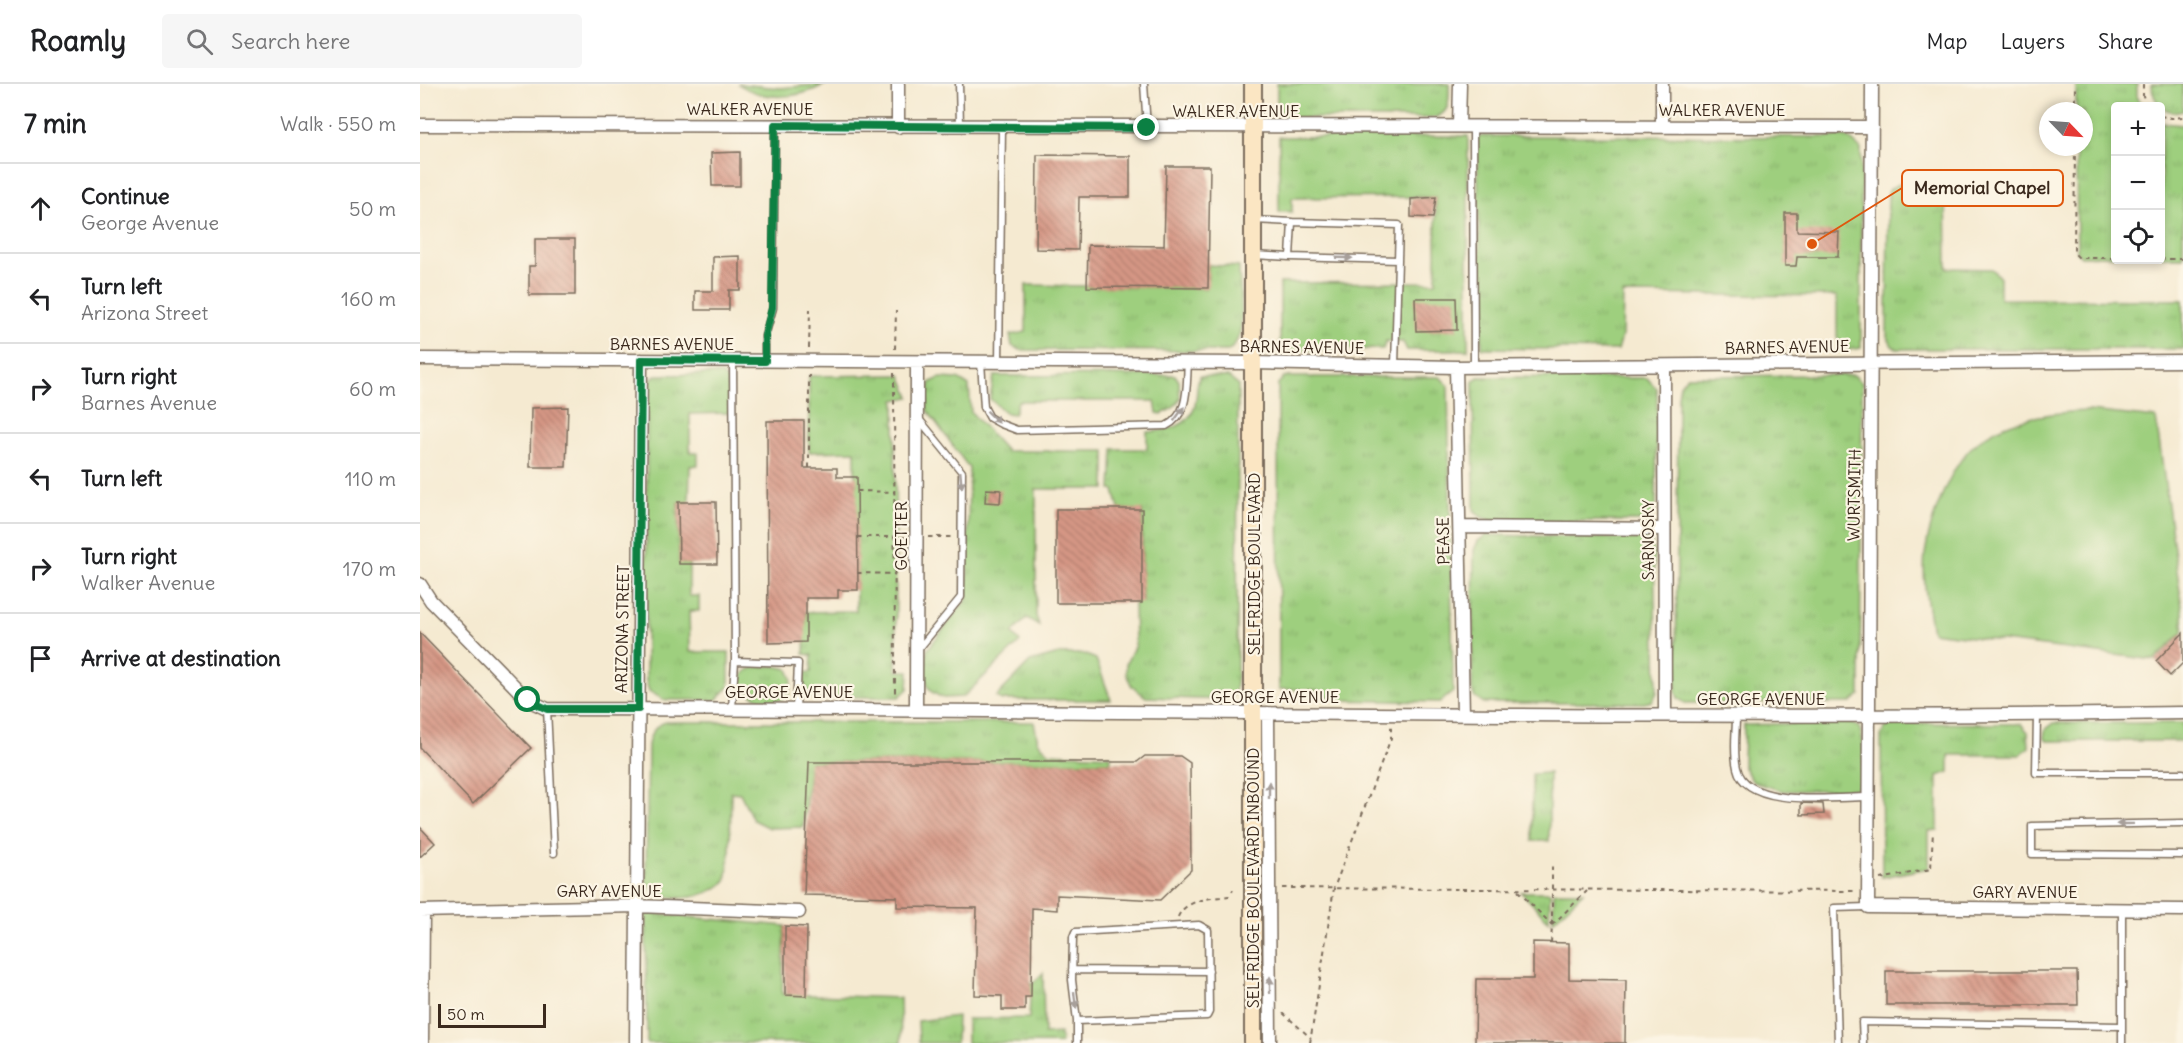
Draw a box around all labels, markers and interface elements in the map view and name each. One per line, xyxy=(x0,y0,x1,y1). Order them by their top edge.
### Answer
search box xyxy=(162,14,582,68)
text: Roamly xyxy=(30,23,126,59)
icon: search xyxy=(183,25,216,58)
text: Search here xyxy=(231,27,350,55)
text: Map xyxy=(1927,28,1967,55)
text: Layers xyxy=(2000,28,2065,55)
text: Share xyxy=(2098,28,2153,55)
street label: WALKER AVENUE xyxy=(687,99,813,119)
street label: WALKER AVENUE xyxy=(1659,100,1785,120)
street label: WALKER AVENUE xyxy=(1173,101,1299,121)
north arrow xyxy=(2039,102,2093,156)
map controls xyxy=(2111,102,2165,264)
button: + xyxy=(2111,102,2165,156)
text: 7 min xyxy=(24,107,87,140)
text: Walk · 550 m xyxy=(280,111,396,136)
route end xyxy=(1133,114,1159,140)
button: − xyxy=(2111,156,2165,210)
callout: Memorial Chapel xyxy=(1902,170,2063,206)
text: Memorial Chapel xyxy=(1914,176,2050,199)
text: Continue xyxy=(81,182,170,210)
icon: ahead xyxy=(24,192,57,225)
text: 50 m xyxy=(349,196,396,221)
text: George Avenue xyxy=(81,210,219,235)
button: locate xyxy=(2111,210,2165,264)
one-way arrow xyxy=(1335,254,1354,263)
text: Turn left xyxy=(81,272,162,300)
icon: left xyxy=(24,282,57,315)
text: 160 m xyxy=(341,286,396,311)
text: Arizona Street xyxy=(81,300,208,325)
street label: BARNES AVENUE xyxy=(610,334,734,354)
street label: BARNES AVENUE xyxy=(1240,336,1364,358)
street label: BARNES AVENUE xyxy=(1725,336,1849,358)
text: Turn right xyxy=(81,362,177,390)
icon: right xyxy=(24,372,57,405)
text: 60 m xyxy=(349,376,396,401)
text: Barnes Avenue xyxy=(81,390,217,415)
one-way arrow xyxy=(1173,406,1185,422)
one-way arrow xyxy=(986,410,1000,424)
street label: WURTSMITH xyxy=(1843,449,1865,541)
icon: left xyxy=(24,462,57,495)
text: Turn left xyxy=(81,464,162,492)
text: 110 m xyxy=(345,466,396,491)
one-way arrow xyxy=(956,471,966,490)
street label: SELFRIDGE BOULEVARD xyxy=(1244,473,1264,655)
street label: SARNOSKY xyxy=(1638,500,1658,580)
street label: GOETTER xyxy=(891,501,911,571)
street label: PEASE xyxy=(1433,517,1453,565)
text: Turn right xyxy=(81,542,177,570)
icon: right xyxy=(24,552,57,585)
text: 170 m xyxy=(343,556,396,581)
street label: ARIZONA STREET xyxy=(611,565,633,693)
text: Walker Avenue xyxy=(81,570,215,595)
icon: arrive xyxy=(24,642,57,675)
text: Arrive at destination xyxy=(81,644,281,672)
street label: GEORGE AVENUE xyxy=(725,682,853,702)
route start xyxy=(514,686,540,712)
street label: GEORGE AVENUE xyxy=(1211,687,1339,707)
street label: GEORGE AVENUE xyxy=(1697,689,1825,709)
street label: SELFRIDGE BOULEVARD INBOUND xyxy=(1243,748,1263,1008)
one-way arrow xyxy=(1264,780,1274,799)
one-way arrow xyxy=(2115,820,2134,829)
street label: GARY AVENUE xyxy=(556,881,662,901)
street label: GARY AVENUE xyxy=(1972,882,2078,902)
one-way arrow xyxy=(1265,975,1275,994)
one-way arrow xyxy=(1070,991,1080,1010)
scale bar xyxy=(438,1001,546,1028)
text: 50 m xyxy=(447,1004,485,1024)

